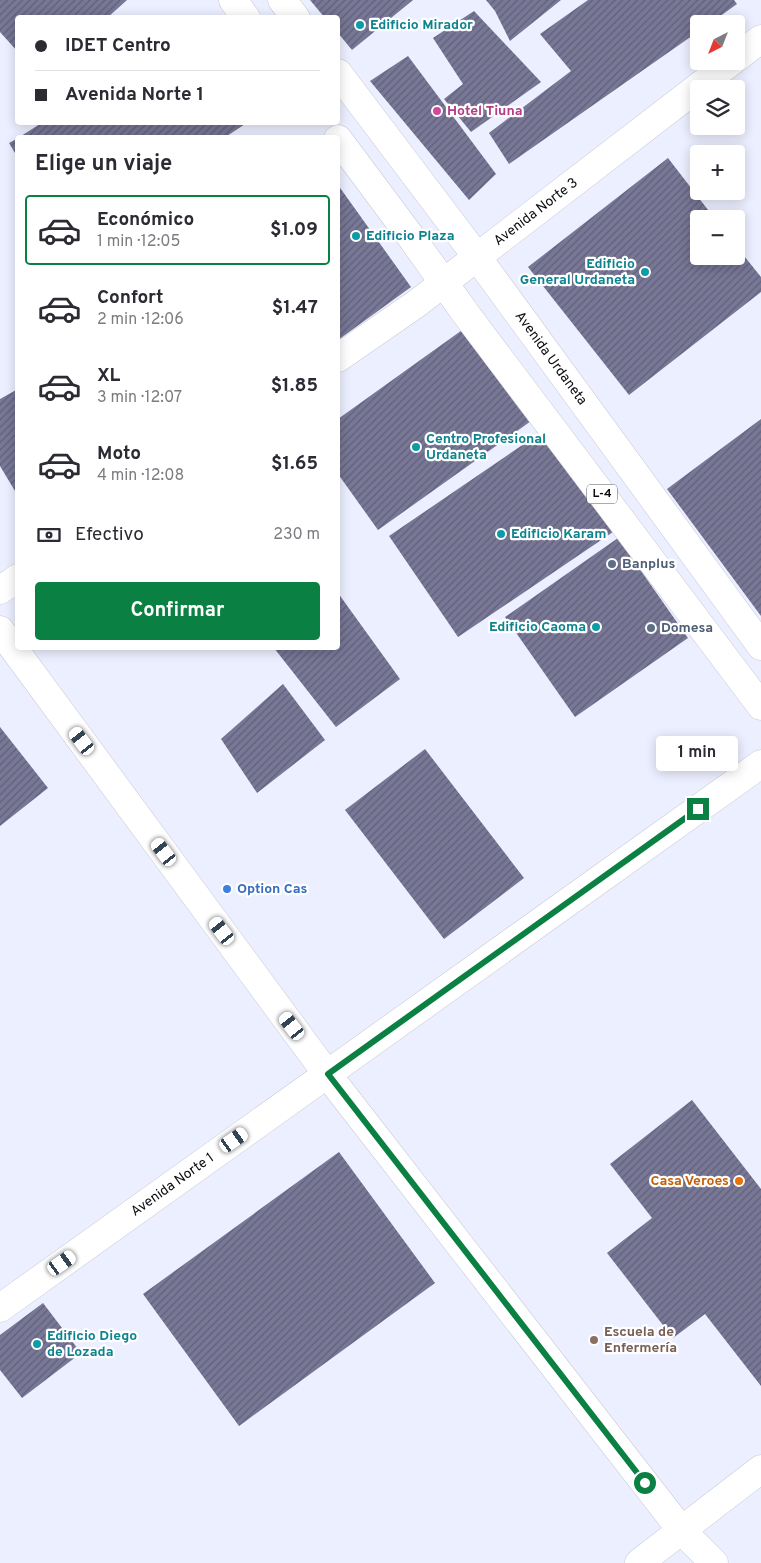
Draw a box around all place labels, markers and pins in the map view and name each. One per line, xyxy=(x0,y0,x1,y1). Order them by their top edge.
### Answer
place label: Edificio Mirador xyxy=(370,17,473,34)
marker: Edificio Mirador xyxy=(354,19,366,31)
place label: Hotel Tiuna xyxy=(447,103,523,120)
marker: Hotel Tiuna xyxy=(431,105,443,117)
place label: Edificio Plaza xyxy=(366,228,455,245)
marker: Edificio Plaza xyxy=(350,230,362,242)
place label: Edificio General Urdaneta xyxy=(520,256,635,289)
marker: Edificio General Urdaneta xyxy=(639,266,651,278)
place label: Centro Profesional Urdaneta xyxy=(426,431,546,464)
marker: Centro Profesional Urdaneta xyxy=(410,441,422,453)
place label: Edificio Karam xyxy=(511,526,607,543)
marker: Edificio Karam xyxy=(495,528,507,540)
place label: Banplus xyxy=(622,556,675,573)
marker: Banplus xyxy=(606,558,618,570)
place label: Edificio Caoma xyxy=(489,619,586,636)
place label: Domesa xyxy=(661,620,713,637)
marker: Edificio Caoma xyxy=(590,621,602,633)
marker: Domesa xyxy=(645,622,657,634)
place label: Option Cas xyxy=(237,881,308,898)
marker: Option Cas xyxy=(221,883,233,895)
place label: Casa Veroes xyxy=(651,1173,729,1190)
marker: Casa Veroes xyxy=(733,1175,745,1187)
place label: Escuela de Enfermería xyxy=(604,1324,677,1357)
place label: Edificio Diego de Lozada xyxy=(47,1328,137,1361)
marker: Escuela de Enfermería xyxy=(588,1334,600,1346)
marker: Edificio Diego de Lozada xyxy=(31,1338,43,1350)

